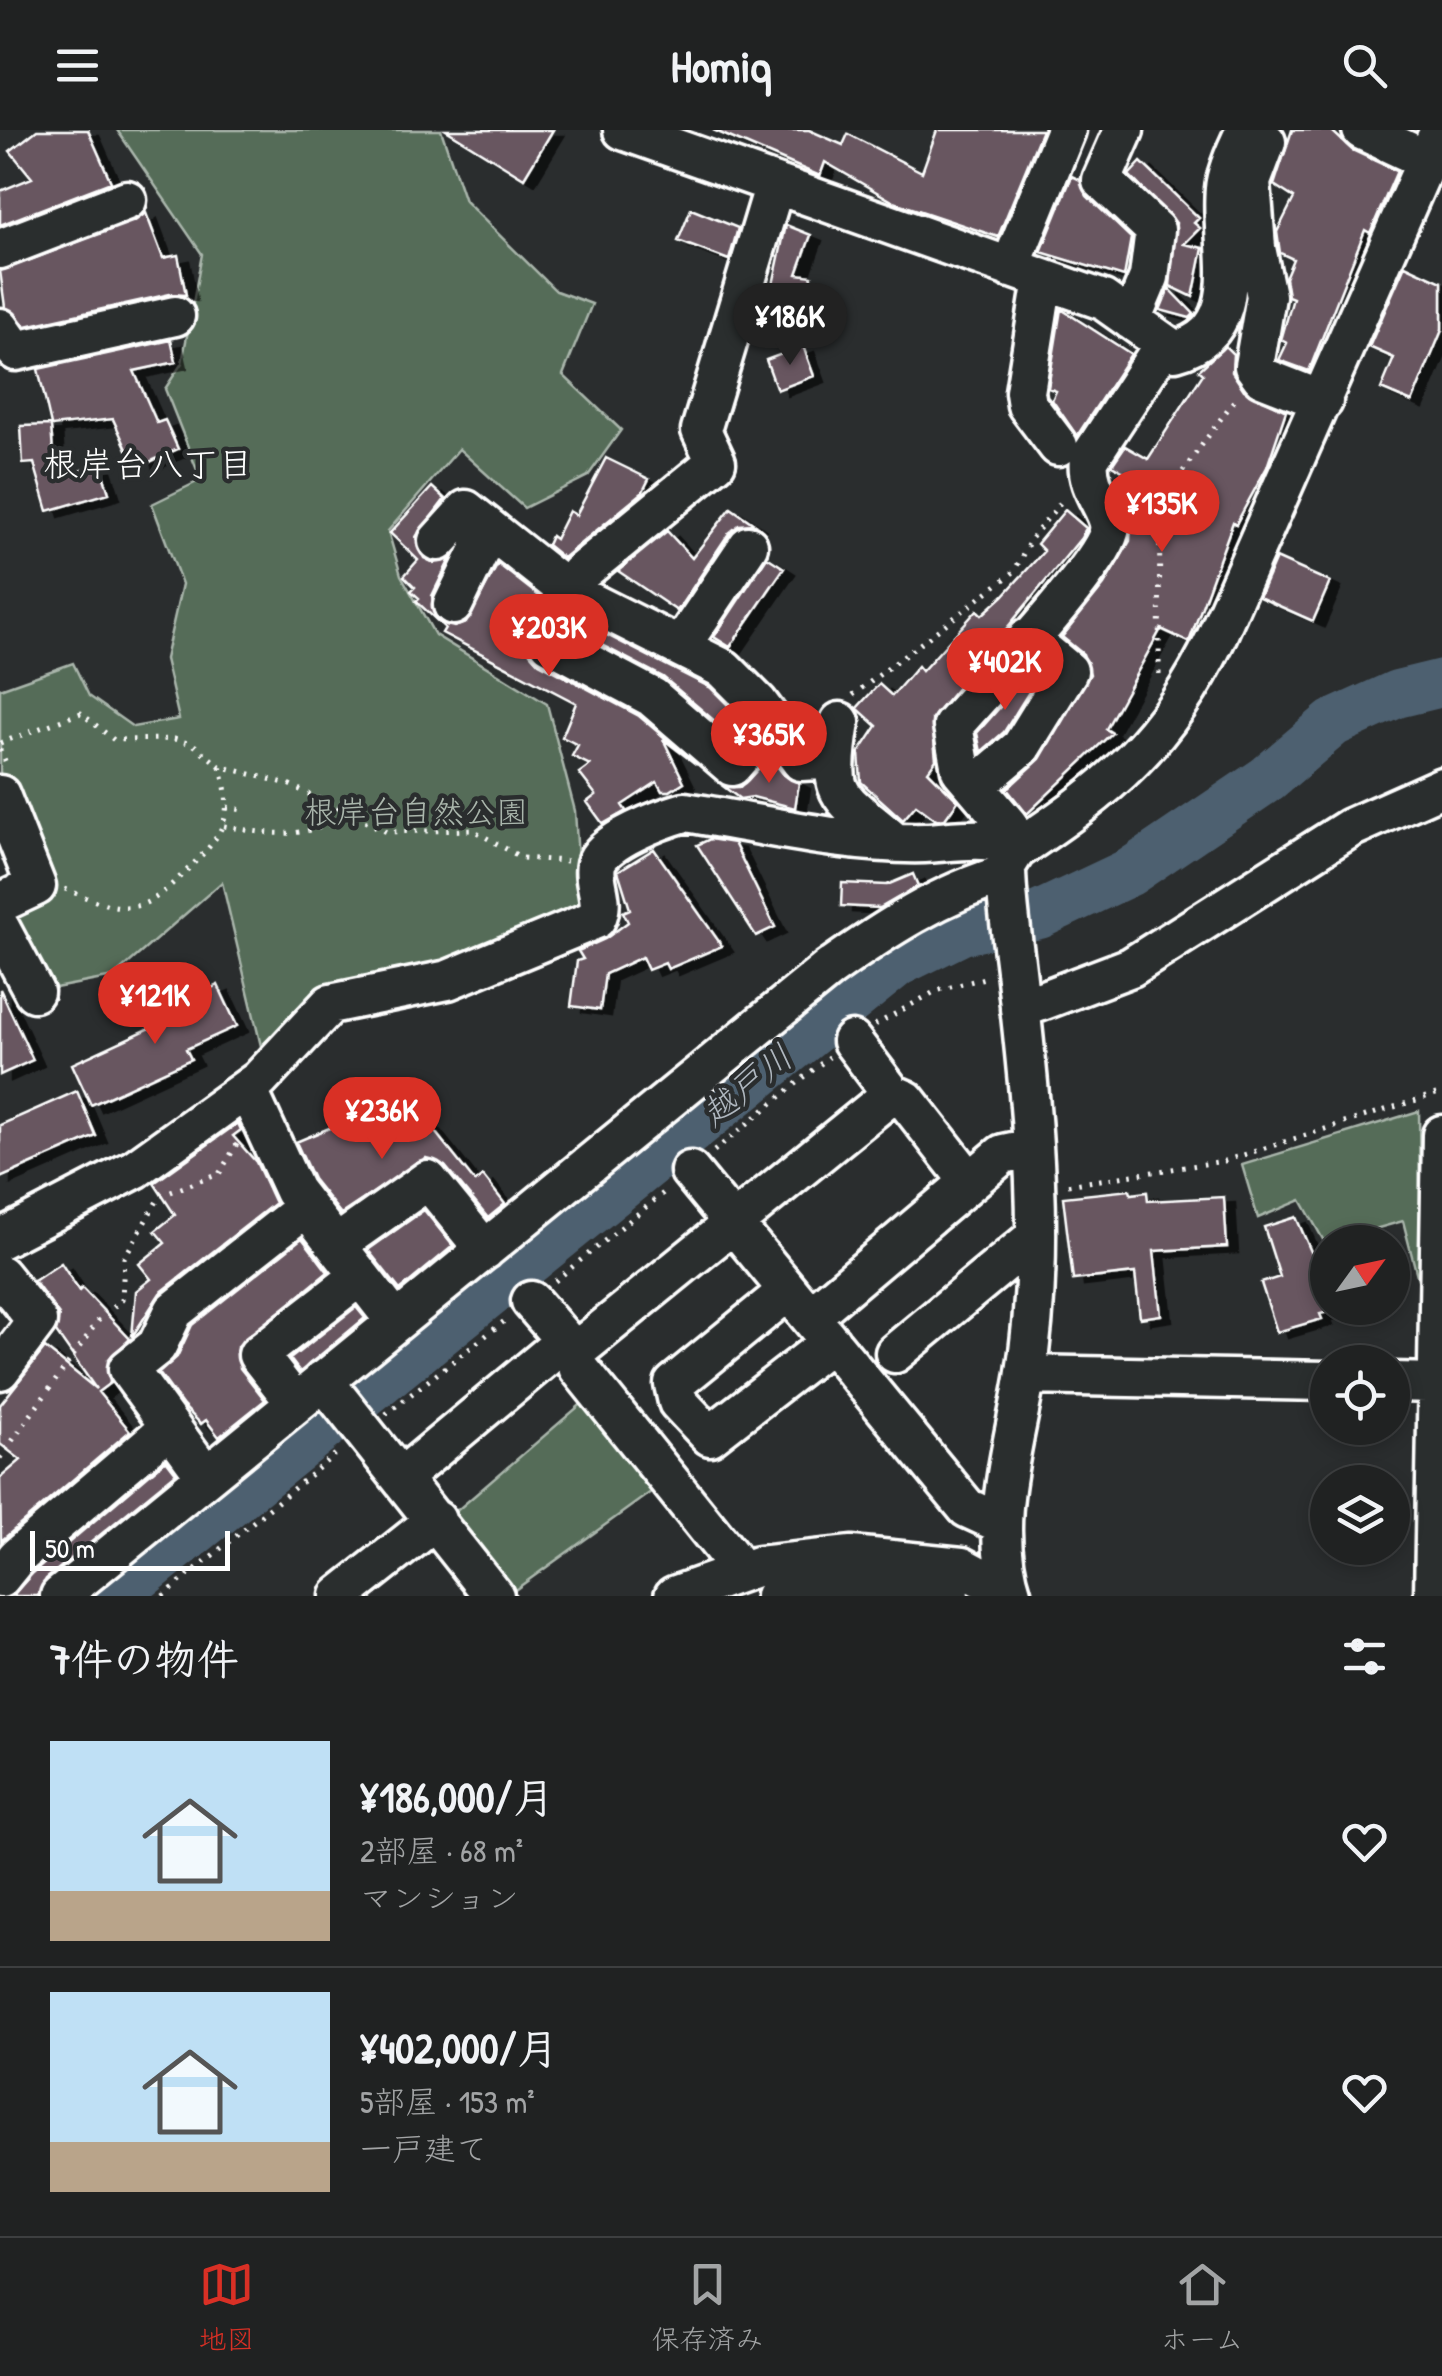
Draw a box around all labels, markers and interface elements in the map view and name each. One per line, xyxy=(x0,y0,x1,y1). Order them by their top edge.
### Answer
text: Homiq xyxy=(671,35,771,96)
icon: menu xyxy=(50,38,105,93)
icon: search xyxy=(1337,38,1392,93)
pin: ¥186K xyxy=(720,283,860,368)
text: ¥186K xyxy=(755,294,825,337)
district label: 根岸台八丁目 xyxy=(43,440,253,487)
pin: ¥135K xyxy=(1092,470,1232,555)
text: ¥135K xyxy=(1126,481,1198,524)
pin: ¥203K xyxy=(479,594,619,679)
text: ¥203K xyxy=(511,605,587,648)
pin: ¥402K xyxy=(935,628,1075,713)
text: ¥402K xyxy=(969,639,1041,682)
pin: ¥365K xyxy=(699,701,839,786)
text: ¥365K xyxy=(733,712,805,755)
park label: 根岸台自然公園 xyxy=(304,790,528,833)
pin: ¥121K xyxy=(85,962,225,1047)
text: ¥121K xyxy=(120,973,190,1016)
water label: 越戸川 xyxy=(690,1033,802,1137)
pin: ¥236K xyxy=(312,1077,452,1162)
text: ¥236K xyxy=(345,1088,419,1131)
north arrow xyxy=(1310,1225,1410,1325)
map controls xyxy=(1310,1225,1410,1565)
button: locate xyxy=(1310,1345,1410,1445)
button: layers xyxy=(1310,1465,1410,1565)
scale bar xyxy=(30,1526,230,1570)
text: 50 m xyxy=(45,1529,95,1567)
icon: filters xyxy=(1337,1629,1392,1684)
text: 7件の物件 xyxy=(50,1630,239,1687)
text: ¥186,000/月 xyxy=(360,1768,554,1825)
icon: home xyxy=(130,1781,250,1901)
icon: heart xyxy=(1337,1814,1392,1869)
text: 2部屋 · 68 m² xyxy=(360,1829,523,1872)
text: マンション xyxy=(360,1876,519,1919)
text: ¥402,000/月 xyxy=(360,2019,558,2076)
icon: home xyxy=(130,2032,250,2152)
icon: heart xyxy=(1337,2065,1392,2120)
text: 5部屋 · 153 m² xyxy=(360,2080,535,2123)
text: 一戸建て xyxy=(360,2127,488,2170)
tab: 地図 xyxy=(199,2257,255,2358)
tab: 保存済み xyxy=(652,2257,764,2358)
tab: ホーム xyxy=(1161,2257,1243,2358)

